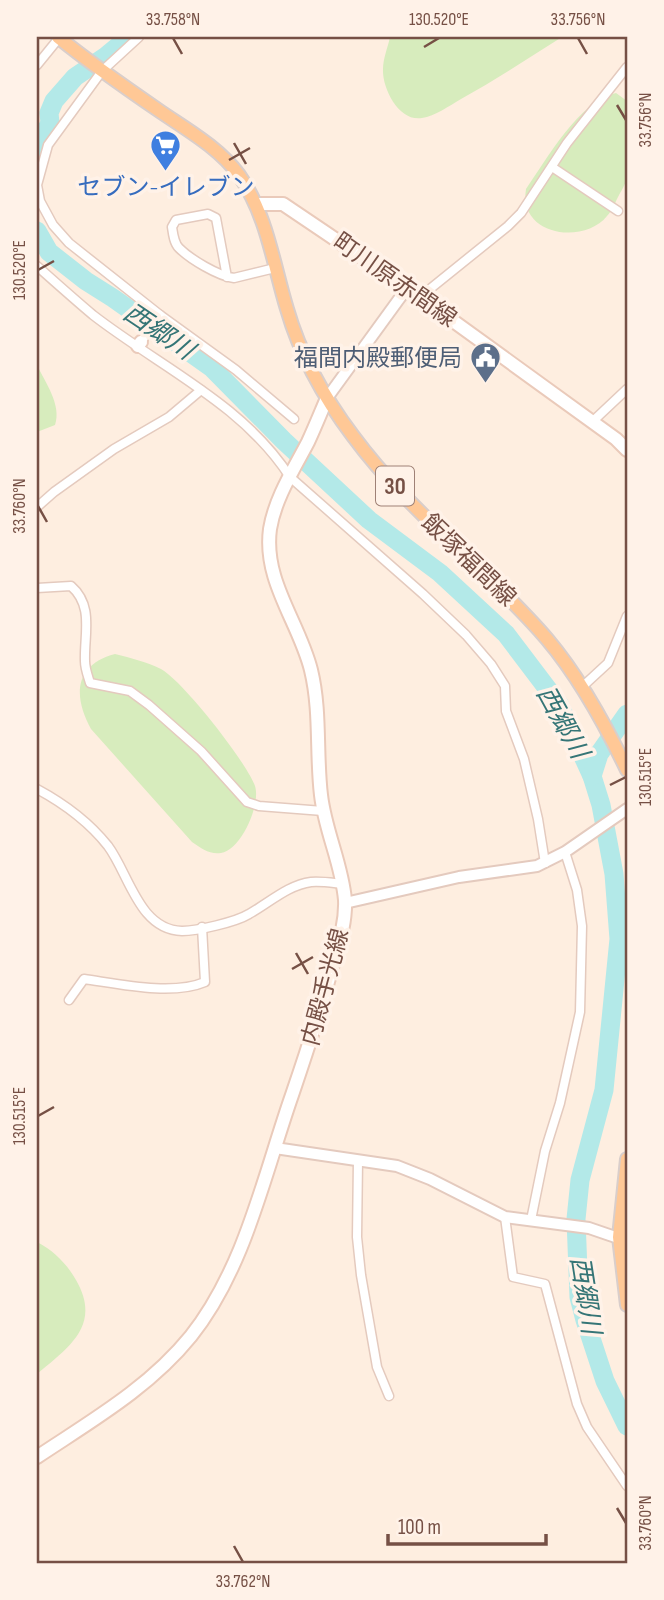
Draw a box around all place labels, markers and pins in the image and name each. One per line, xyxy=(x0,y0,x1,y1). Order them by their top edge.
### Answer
supermarket icon: セブン-イレブン xyxy=(149,128,183,172)
place label: セブン-イレブン xyxy=(78,173,254,202)
public building icon: 福間内殿郵便局 xyxy=(468,341,502,385)
place label: 福間内殿郵便局 xyxy=(294,344,462,373)

